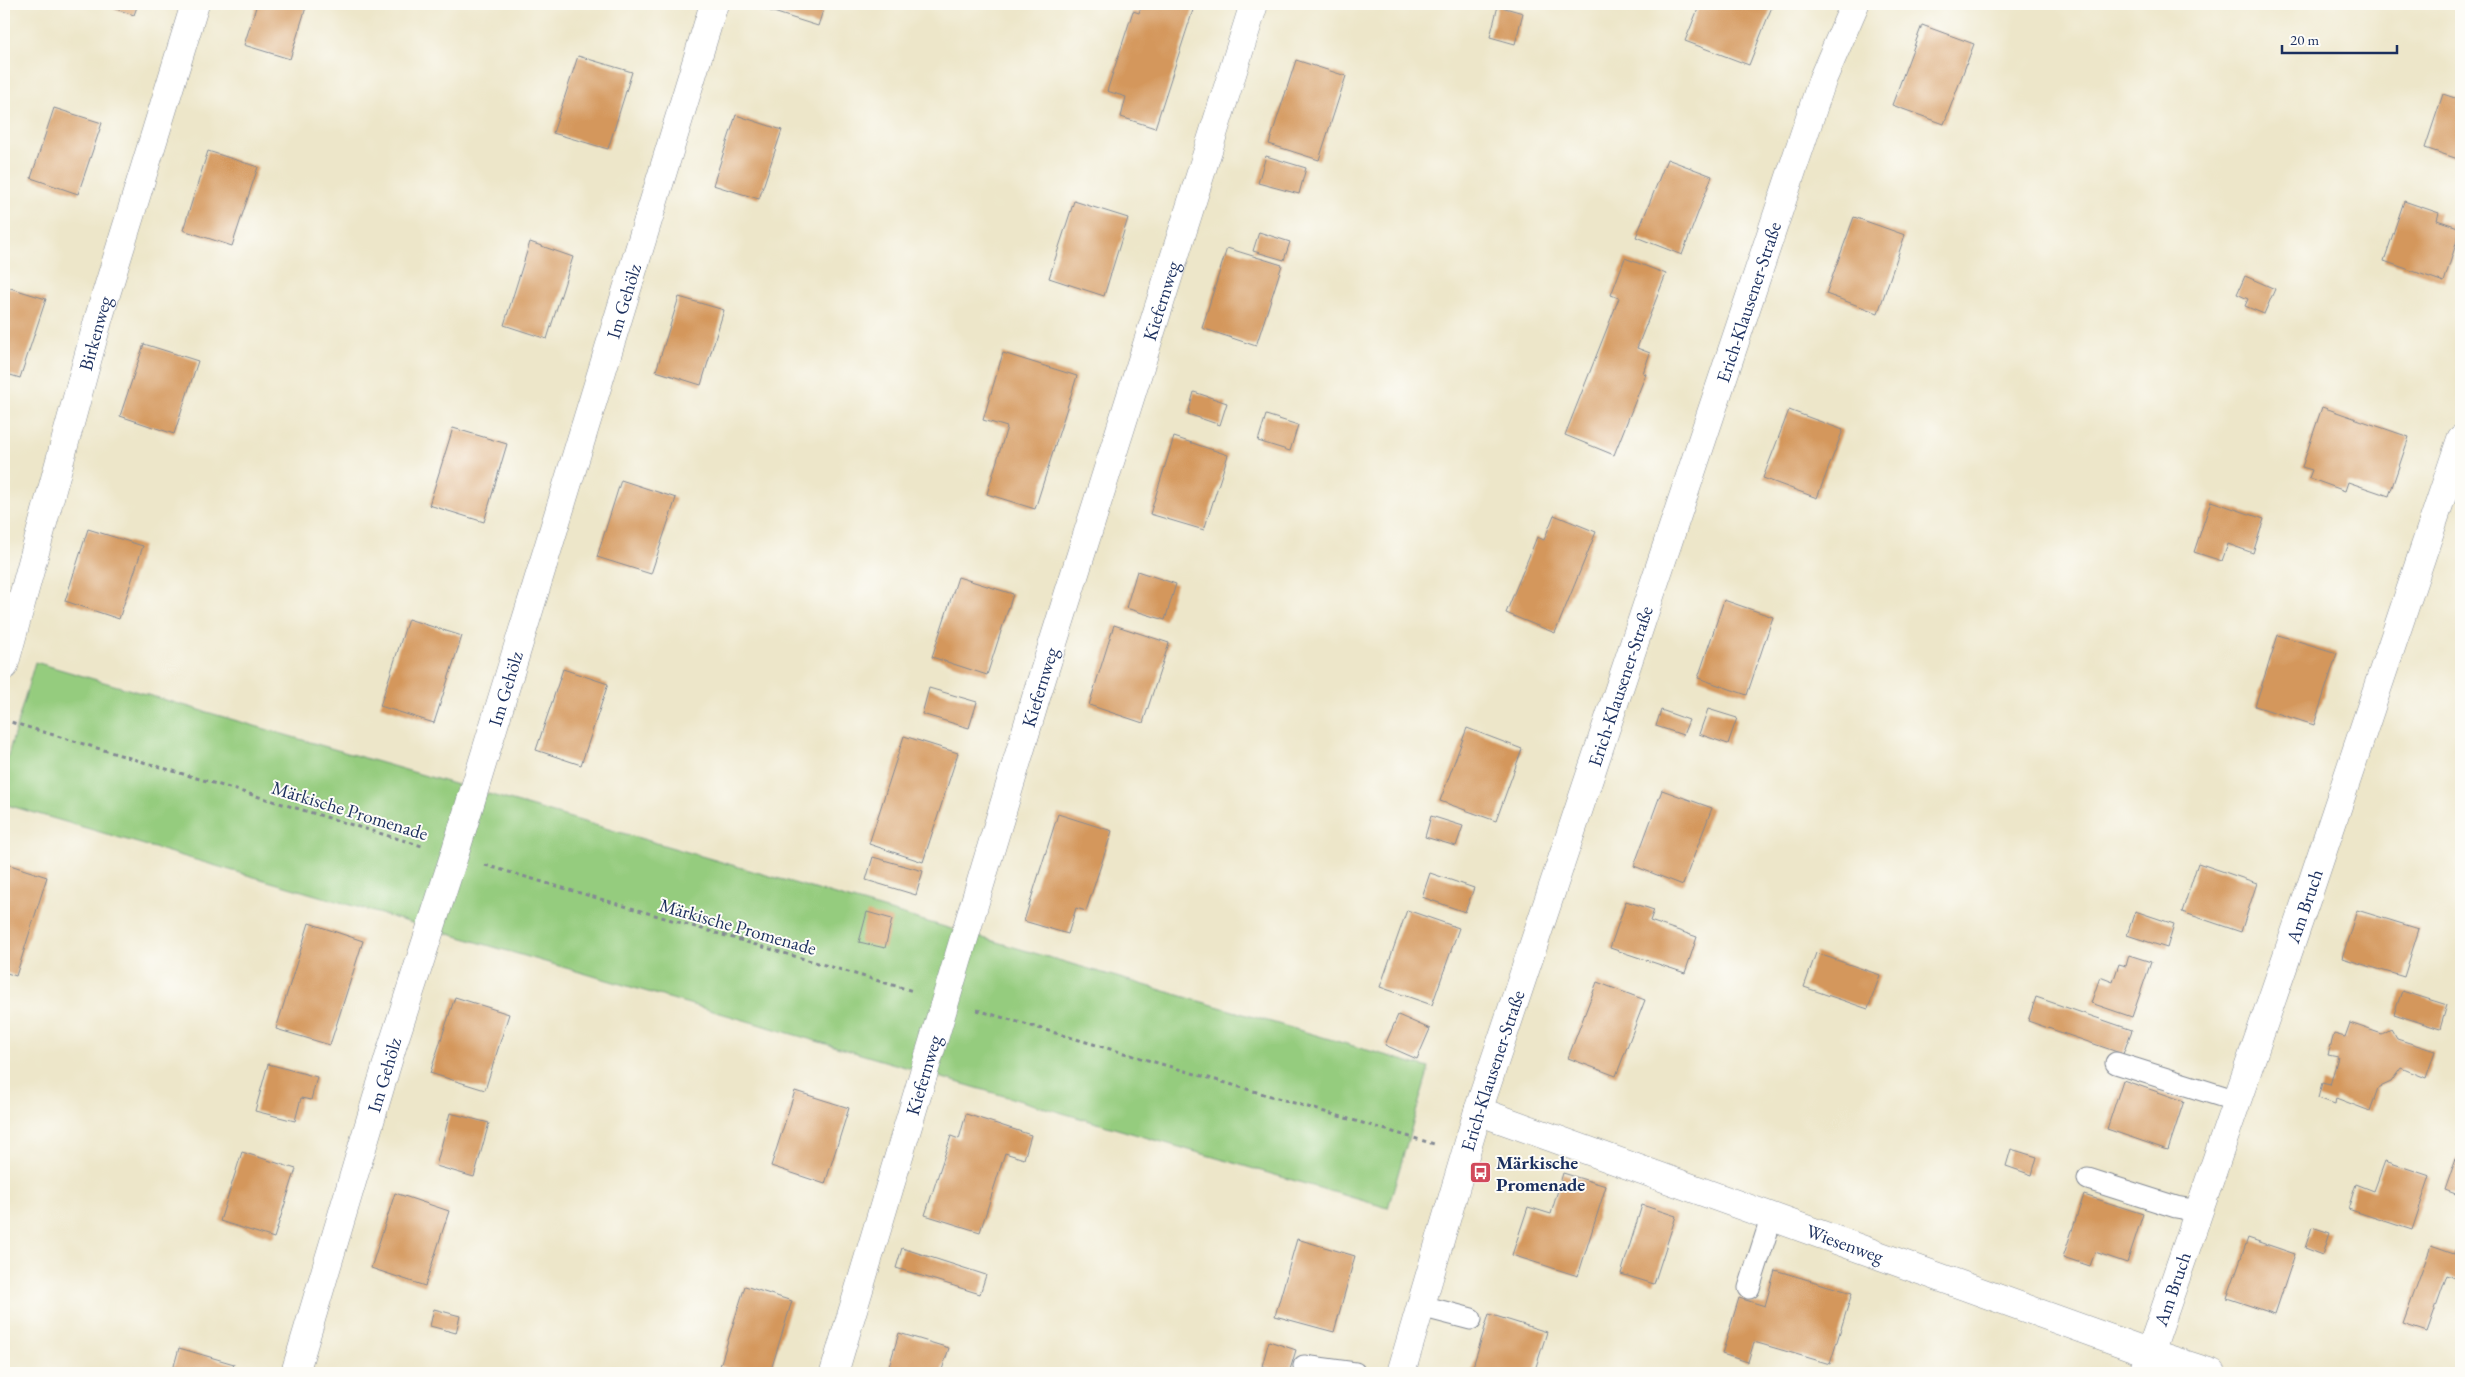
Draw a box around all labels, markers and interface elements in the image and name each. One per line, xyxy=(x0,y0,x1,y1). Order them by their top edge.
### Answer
scale bar xyxy=(2282,22,2398,54)
text: 20 m xyxy=(2290,30,2319,49)
street label: Erich-Klausener-Straße xyxy=(1710,219,1787,386)
street label: Kiefernweg xyxy=(1137,257,1186,344)
street label: Im Gehölz xyxy=(601,260,647,342)
street label: Birkenweg xyxy=(73,292,118,373)
street label: Erich-Klausener-Straße xyxy=(1582,603,1659,770)
street label: Kiefernweg xyxy=(1016,644,1064,730)
street label: Im Gehölz xyxy=(482,647,529,729)
street label: Märkische Promenade xyxy=(269,775,431,846)
street label: Am Bruch xyxy=(2280,866,2329,948)
street label: Märkische Promenade xyxy=(656,892,819,961)
street label: Erich-Klausener-Straße xyxy=(1455,987,1531,1154)
street label: Kiefernweg xyxy=(900,1032,948,1118)
street label: Im Gehölz xyxy=(361,1034,408,1116)
place label: Märkische Promenade xyxy=(1496,1150,1585,1197)
bus stop icon: Märkische Promenade xyxy=(1468,1161,1492,1185)
street label: Wiesenweg xyxy=(1803,1218,1888,1269)
street label: Am Bruch xyxy=(2148,1248,2197,1330)

